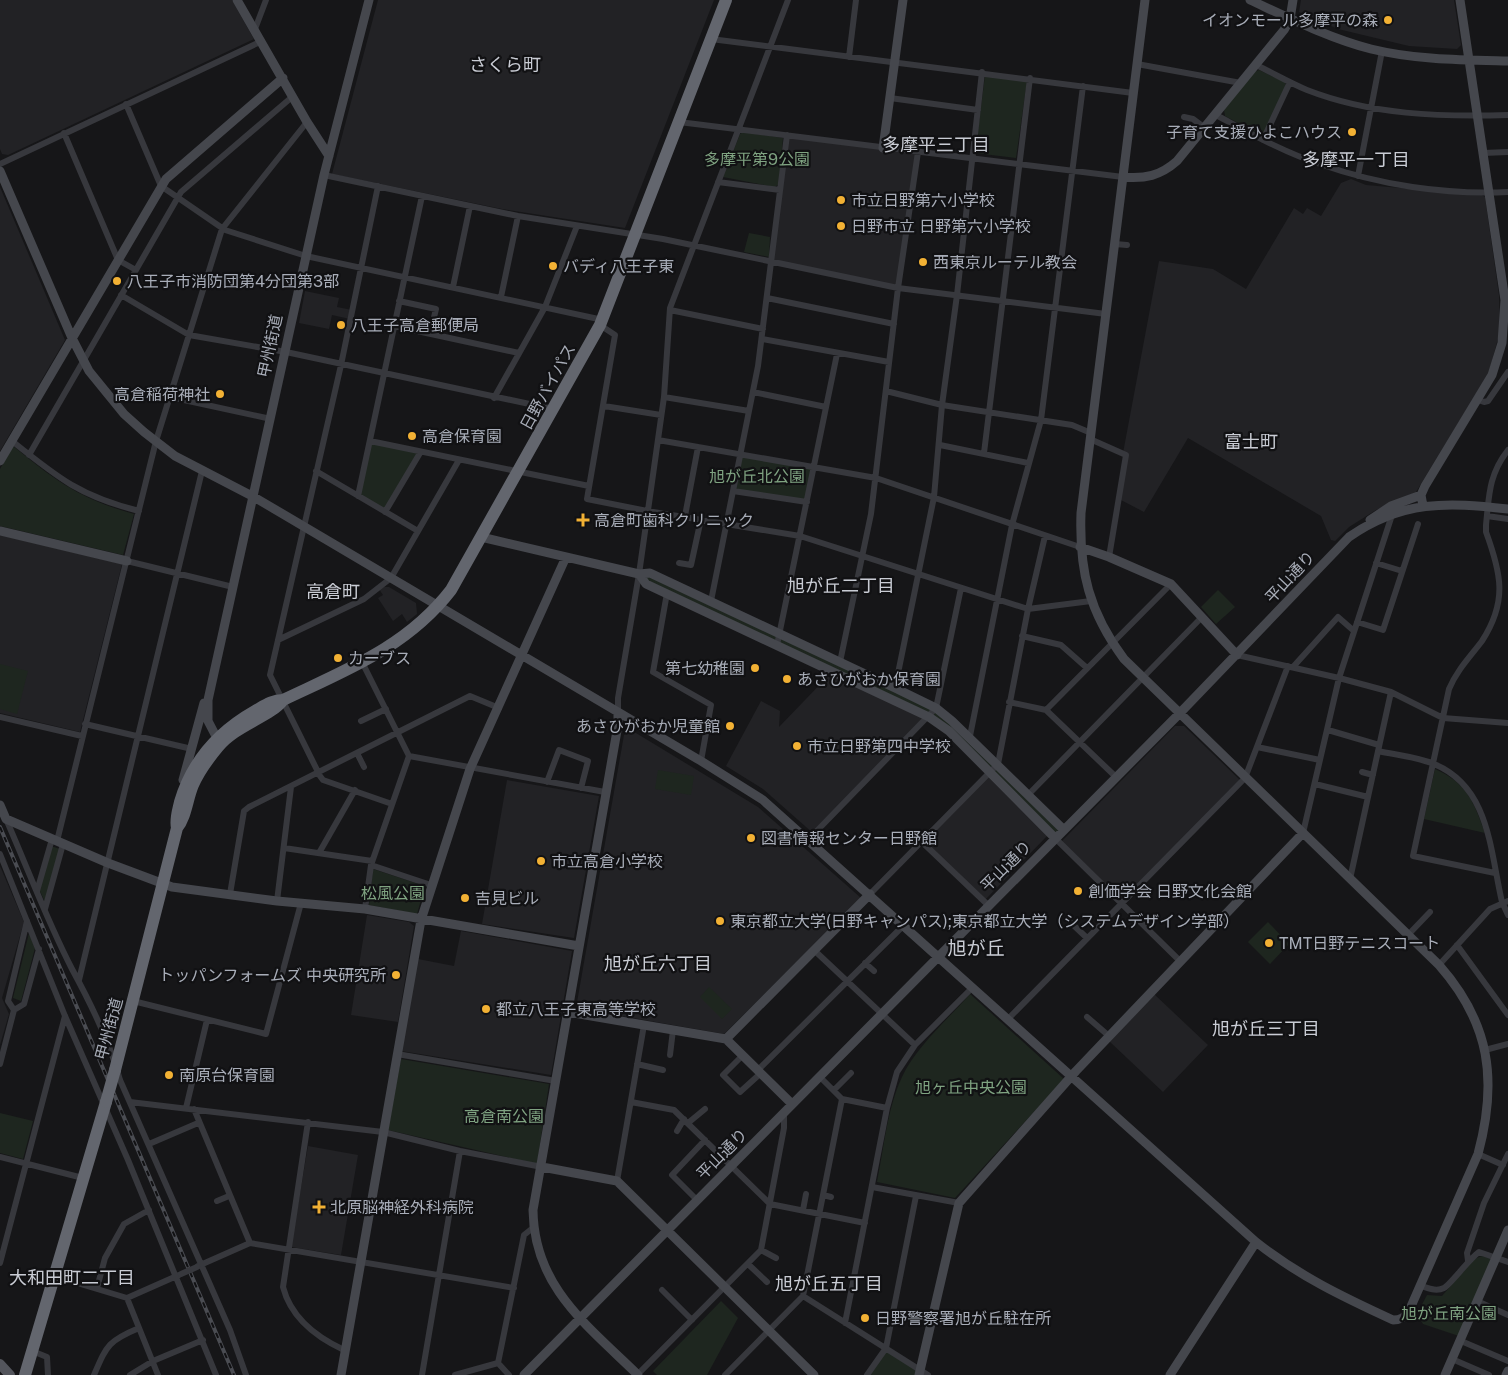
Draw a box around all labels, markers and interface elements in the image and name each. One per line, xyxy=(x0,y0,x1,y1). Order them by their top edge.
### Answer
place label: イオンモール多摩平の森 xyxy=(1202,11,1378,30)
marker: イオンモール多摩平の森 xyxy=(1382,14,1394,26)
district label: さくら町 xyxy=(469,54,541,75)
place label: 子育て支援ひよこハウス xyxy=(1166,123,1342,142)
marker: 子育て支援ひよこハウス xyxy=(1346,126,1358,138)
district label: 多摩平三丁目 xyxy=(882,134,990,155)
district label: 多摩平一丁目 xyxy=(1302,149,1410,170)
park label: 多摩平第9公園 xyxy=(704,150,810,169)
place label: 市立日野第六小学校 xyxy=(851,191,995,210)
marker: 市立日野第六小学校 xyxy=(835,194,847,206)
place label: 日野市立 日野第六小学校 xyxy=(851,217,1031,236)
marker: 日野市立 日野第六小学校 xyxy=(835,220,847,232)
place label: 西東京ルーテル教会 xyxy=(933,253,1077,272)
marker: 西東京ルーテル教会 xyxy=(917,256,929,268)
place label: バディ八王子東 xyxy=(563,257,674,276)
marker: バディ八王子東 xyxy=(547,260,559,272)
place label: 八王子市消防団第4分団第3部 xyxy=(127,272,339,291)
marker: 八王子市消防団第4分団第3部 xyxy=(111,275,123,287)
street label: 甲州街道 xyxy=(254,313,286,379)
place label: 八王子高倉郵便局 xyxy=(351,316,479,335)
marker: 八王子高倉郵便局 xyxy=(335,319,347,331)
street label: 日野バイパス xyxy=(516,341,580,433)
place label: 高倉稲荷神社 xyxy=(114,385,210,404)
marker: 高倉稲荷神社 xyxy=(214,388,226,400)
place label: 高倉保育園 xyxy=(422,427,502,446)
marker: 高倉保育園 xyxy=(406,430,418,442)
district label: 富士町 xyxy=(1224,431,1278,452)
park label: 旭が丘北公園 xyxy=(709,467,805,486)
place label: 高倉町歯科クリニック xyxy=(594,511,754,530)
marker: 高倉町歯科クリニック xyxy=(576,513,590,527)
street label: 平山通り xyxy=(1261,547,1319,607)
district label: 旭が丘二丁目 xyxy=(787,575,895,596)
district label: 高倉町 xyxy=(306,581,360,602)
place label: カーブス xyxy=(348,649,411,668)
marker: カーブス xyxy=(332,652,344,664)
place label: 第七幼稚園 xyxy=(665,659,745,678)
marker: 第七幼稚園 xyxy=(749,662,761,674)
place label: あさひがおか保育園 xyxy=(797,670,941,689)
marker: あさひがおか保育園 xyxy=(781,673,793,685)
place label: あさひがおか児童館 xyxy=(576,717,720,736)
marker: あさひがおか児童館 xyxy=(724,720,736,732)
place label: 市立日野第四中学校 xyxy=(807,737,951,756)
marker: 市立日野第四中学校 xyxy=(791,740,803,752)
place label: 図書情報センター日野館 xyxy=(761,829,937,848)
marker: 図書情報センター日野館 xyxy=(745,832,757,844)
street label: 平山通り xyxy=(977,837,1035,895)
place label: 市立高倉小学校 xyxy=(551,852,663,871)
marker: 市立高倉小学校 xyxy=(535,855,547,867)
place label: 創価学会 日野文化会館 xyxy=(1088,882,1252,901)
park label: 松風公園 xyxy=(361,884,425,903)
marker: 創価学会 日野文化会館 xyxy=(1072,885,1084,897)
place label: 吉見ビル xyxy=(475,889,539,908)
marker: 吉見ビル xyxy=(459,892,471,904)
place label: 東京都立大学(日野キャンパス);東京都立大学（システムデザイン学部） xyxy=(730,912,1239,931)
marker: 東京都立大学(日野キャンパス);東京都立大学（システムデザイン学部） xyxy=(714,915,726,927)
place label: TMT日野テニスコート xyxy=(1279,934,1440,953)
district label: 旭が丘 xyxy=(947,937,1005,959)
marker: TMT日野テニスコート xyxy=(1263,937,1275,949)
district label: 旭が丘六丁目 xyxy=(604,953,712,974)
place label: トッパンフォームズ 中央研究所 xyxy=(158,966,386,985)
marker: トッパンフォームズ 中央研究所 xyxy=(390,969,402,981)
street label: 甲州街道 xyxy=(92,996,126,1062)
place label: 都立八王子東高等学校 xyxy=(496,1000,656,1019)
marker: 都立八王子東高等学校 xyxy=(480,1003,492,1015)
district label: 旭が丘三丁目 xyxy=(1212,1018,1320,1039)
place label: 南原台保育園 xyxy=(179,1066,275,1085)
marker: 南原台保育園 xyxy=(163,1069,175,1081)
park label: 旭ヶ丘中央公園 xyxy=(915,1078,1027,1097)
park label: 高倉南公園 xyxy=(464,1107,544,1126)
street label: 平山通り xyxy=(693,1125,751,1183)
place label: 北原脳神経外科病院 xyxy=(330,1198,474,1217)
marker: 北原脳神経外科病院 xyxy=(312,1200,326,1214)
district label: 大和田町二丁目 xyxy=(9,1267,135,1288)
district label: 旭が丘五丁目 xyxy=(775,1273,883,1294)
park label: 旭が丘南公園 xyxy=(1401,1304,1497,1323)
place label: 日野警察署旭が丘駐在所 xyxy=(875,1309,1051,1328)
marker: 日野警察署旭が丘駐在所 xyxy=(859,1312,871,1324)

